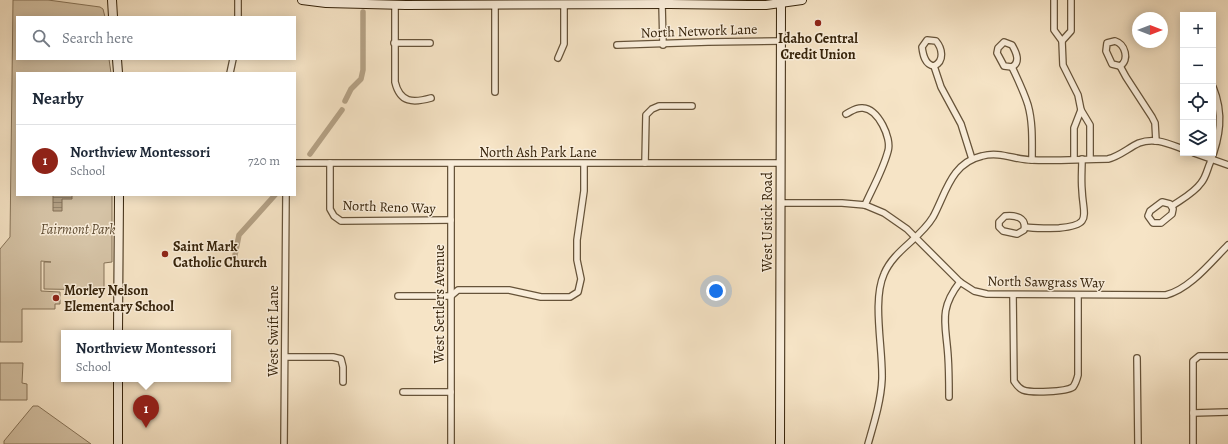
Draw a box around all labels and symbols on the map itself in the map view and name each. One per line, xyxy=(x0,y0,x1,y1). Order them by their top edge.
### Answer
north arrow xyxy=(1132,12,1168,48)
marker: Idaho Central Credit Union xyxy=(813,18,823,28)
street label: North Network Lane xyxy=(640,19,758,43)
place label: Idaho Central Credit Union xyxy=(778,29,858,64)
street label: North Ash Park Lane xyxy=(479,143,597,162)
street label: West Ustick Road xyxy=(758,172,777,273)
street label: North Reno Way xyxy=(342,196,437,218)
park label: Fairmont Park xyxy=(41,220,115,239)
place label: Saint Mark Catholic Church xyxy=(173,237,268,272)
street label: West Settlers Avenue xyxy=(430,244,449,365)
marker: Saint Mark Catholic Church xyxy=(160,249,170,259)
street label: North Sawgrass Way xyxy=(987,271,1106,293)
place label: Morley Nelson Elementary School xyxy=(64,281,174,316)
your location xyxy=(706,281,726,301)
street label: West Swift Lane xyxy=(264,285,283,378)
marker: Morley Nelson Elementary School xyxy=(51,293,61,303)
pin: 1 xyxy=(133,395,159,428)

